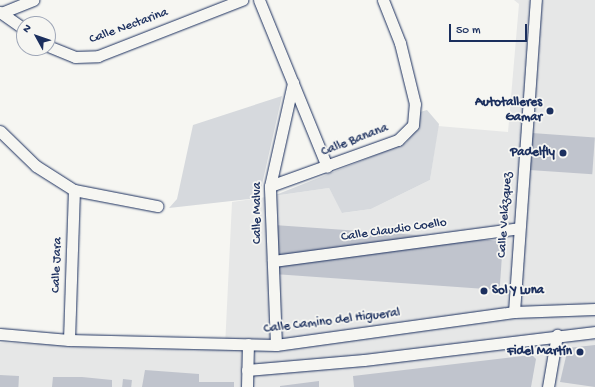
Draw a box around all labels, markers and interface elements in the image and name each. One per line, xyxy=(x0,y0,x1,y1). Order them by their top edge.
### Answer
street label: Calle Nectarina xyxy=(87,6,171,48)
north arrow xyxy=(16,16,56,56)
scale bar xyxy=(451,16,529,42)
text: N xyxy=(21,22,34,36)
text: 50 m xyxy=(456,24,481,38)
place label: Autotalleres Gamar xyxy=(475,96,542,127)
marker: Autotalleres Gamar xyxy=(545,106,555,116)
street label: Calle Banana xyxy=(319,121,391,161)
place label: Padelfly xyxy=(510,145,555,161)
marker: Padelfly xyxy=(558,148,568,158)
street label: Calle Velázquez xyxy=(495,172,517,258)
street label: Calle Malva xyxy=(250,182,266,244)
street label: Calle Claudio Coello xyxy=(340,216,448,246)
street label: Calle Jara xyxy=(49,237,67,293)
place label: Sol Y Luna xyxy=(492,283,544,299)
marker: Sol Y Luna xyxy=(479,286,489,296)
street label: Calle Camino del Higueral xyxy=(263,306,401,338)
place label: Fidel Martín xyxy=(507,344,572,360)
marker: Fidel Martín xyxy=(575,347,585,357)

